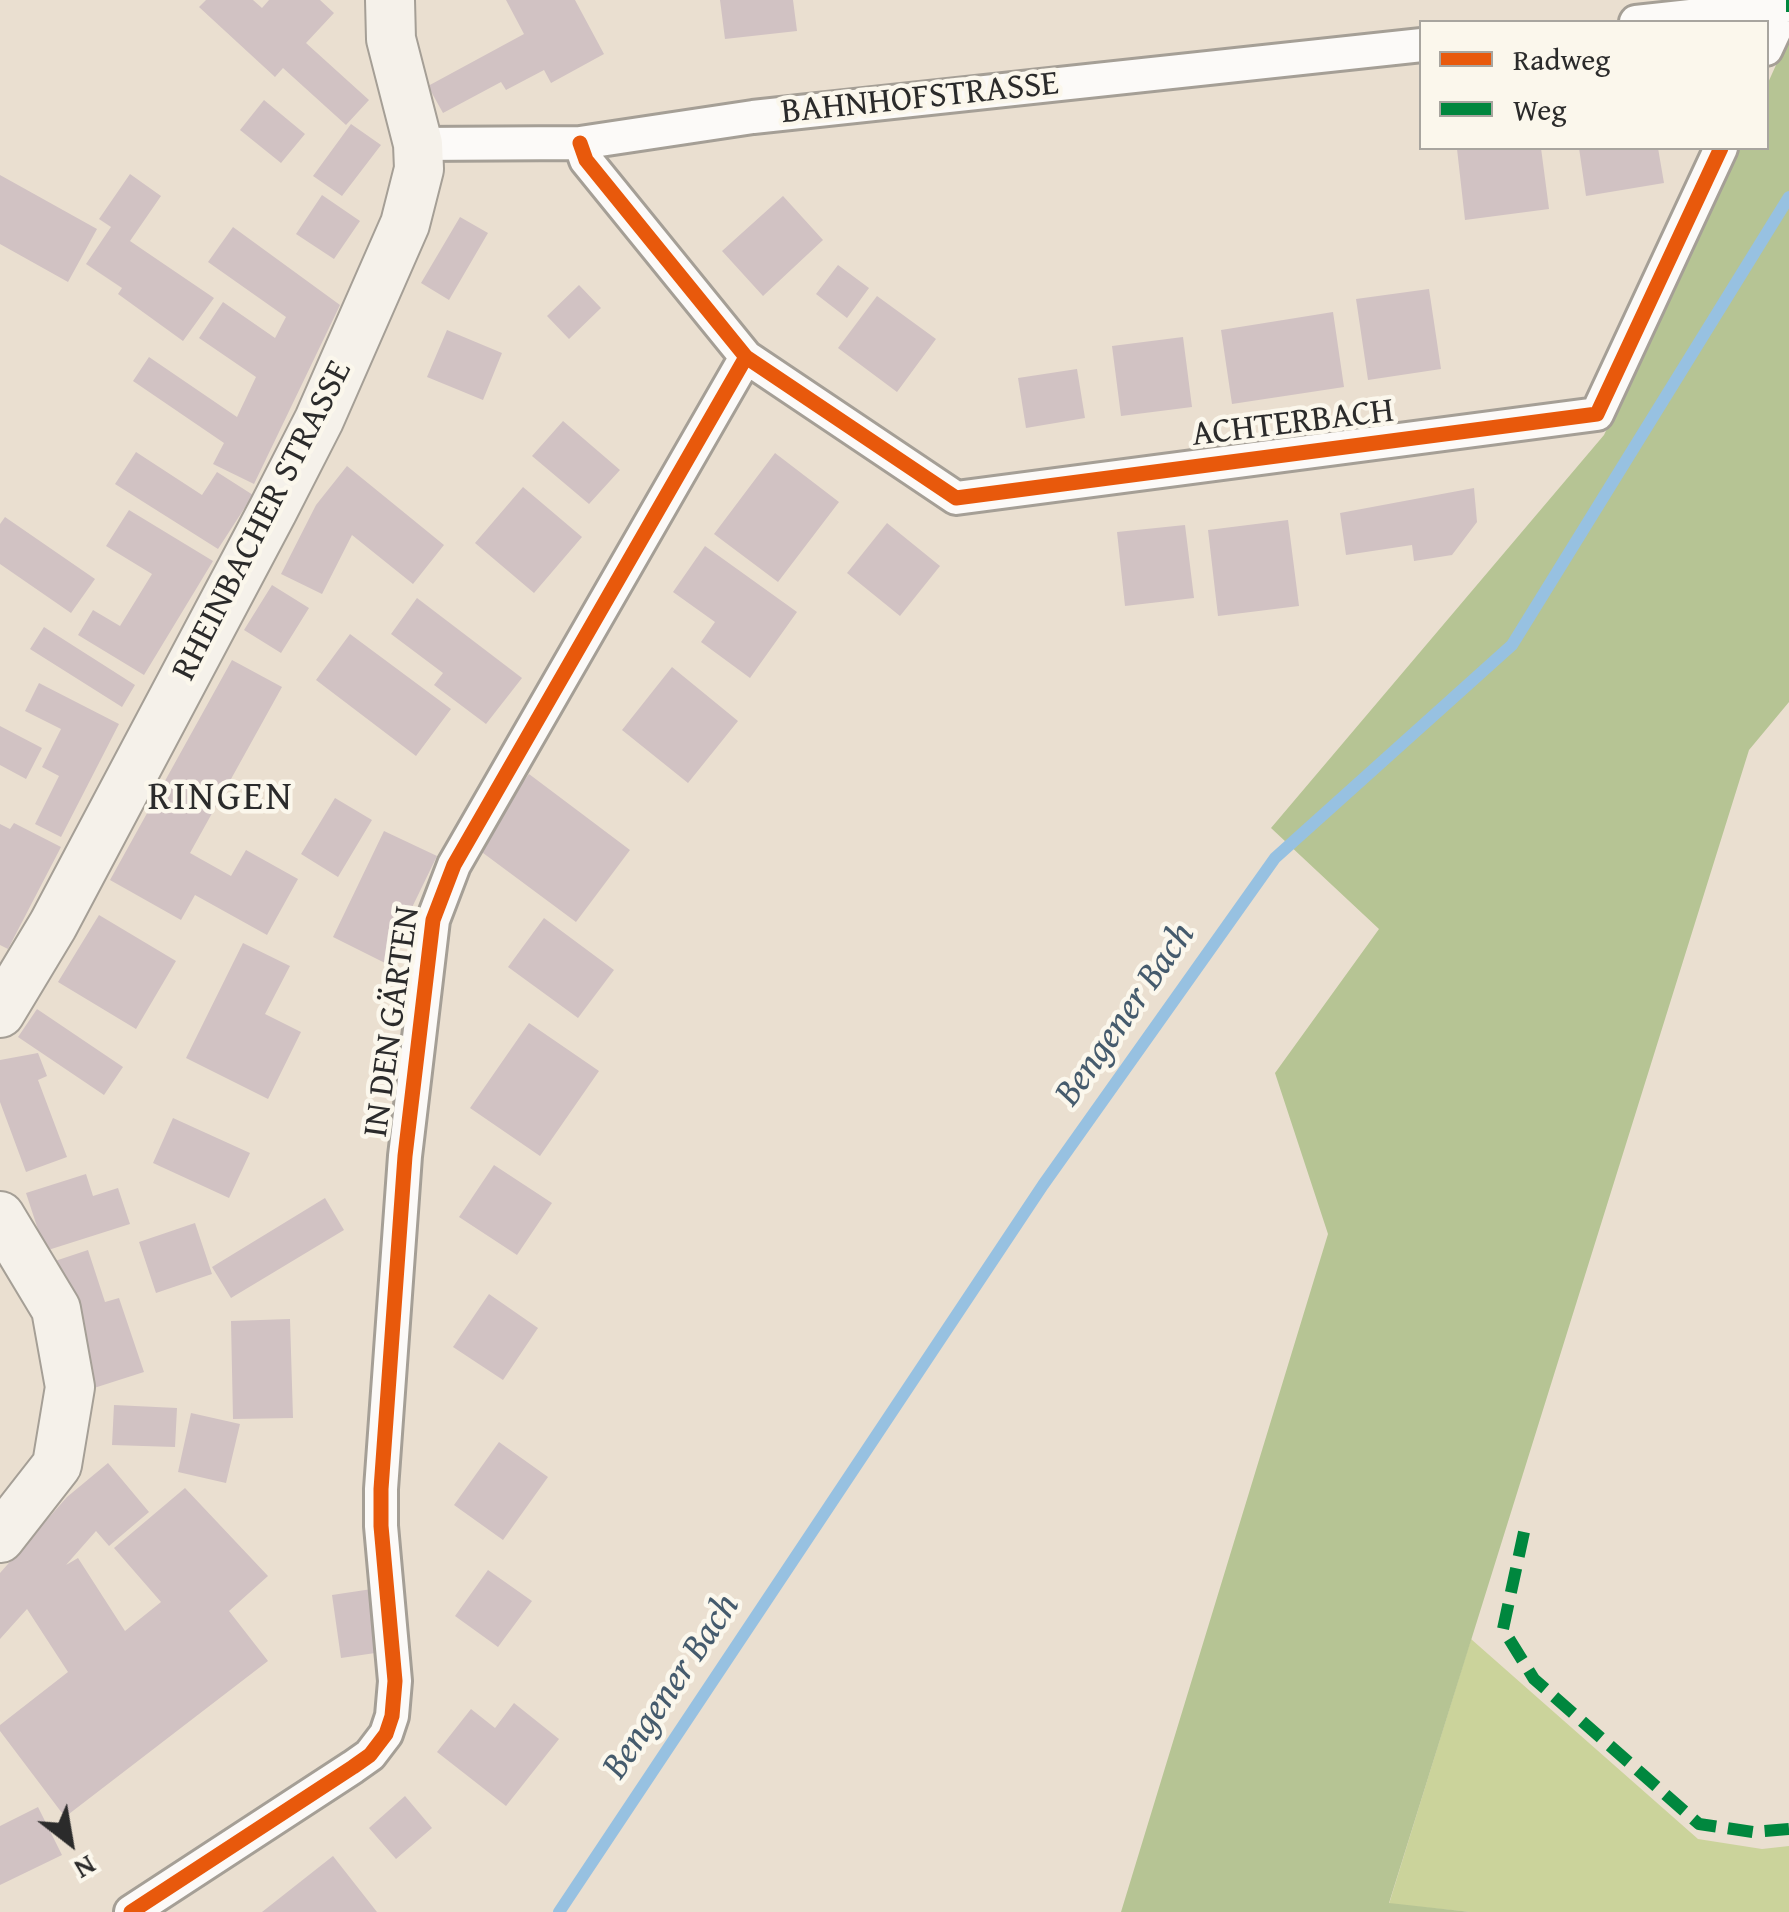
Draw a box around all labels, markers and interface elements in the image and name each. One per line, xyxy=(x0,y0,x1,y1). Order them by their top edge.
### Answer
legend xyxy=(1419,20,1769,150)
text: Radweg xyxy=(1513,37,1610,81)
street label: BAHNHOFSTRASSE xyxy=(779,64,1061,134)
text: Weg xyxy=(1513,87,1566,131)
street label: RHEINBACHER STRASSE xyxy=(164,354,362,688)
street label: ACHTERBACH xyxy=(1190,391,1396,457)
district label: RINGEN xyxy=(148,775,294,823)
street label: IN DEN GÄRTEN xyxy=(356,904,430,1140)
water label: Bengener Bach xyxy=(1046,915,1206,1115)
water label: Bengener Bach xyxy=(593,1586,751,1788)
north arrow xyxy=(20,1792,120,1892)
text: N xyxy=(67,1846,104,1891)

